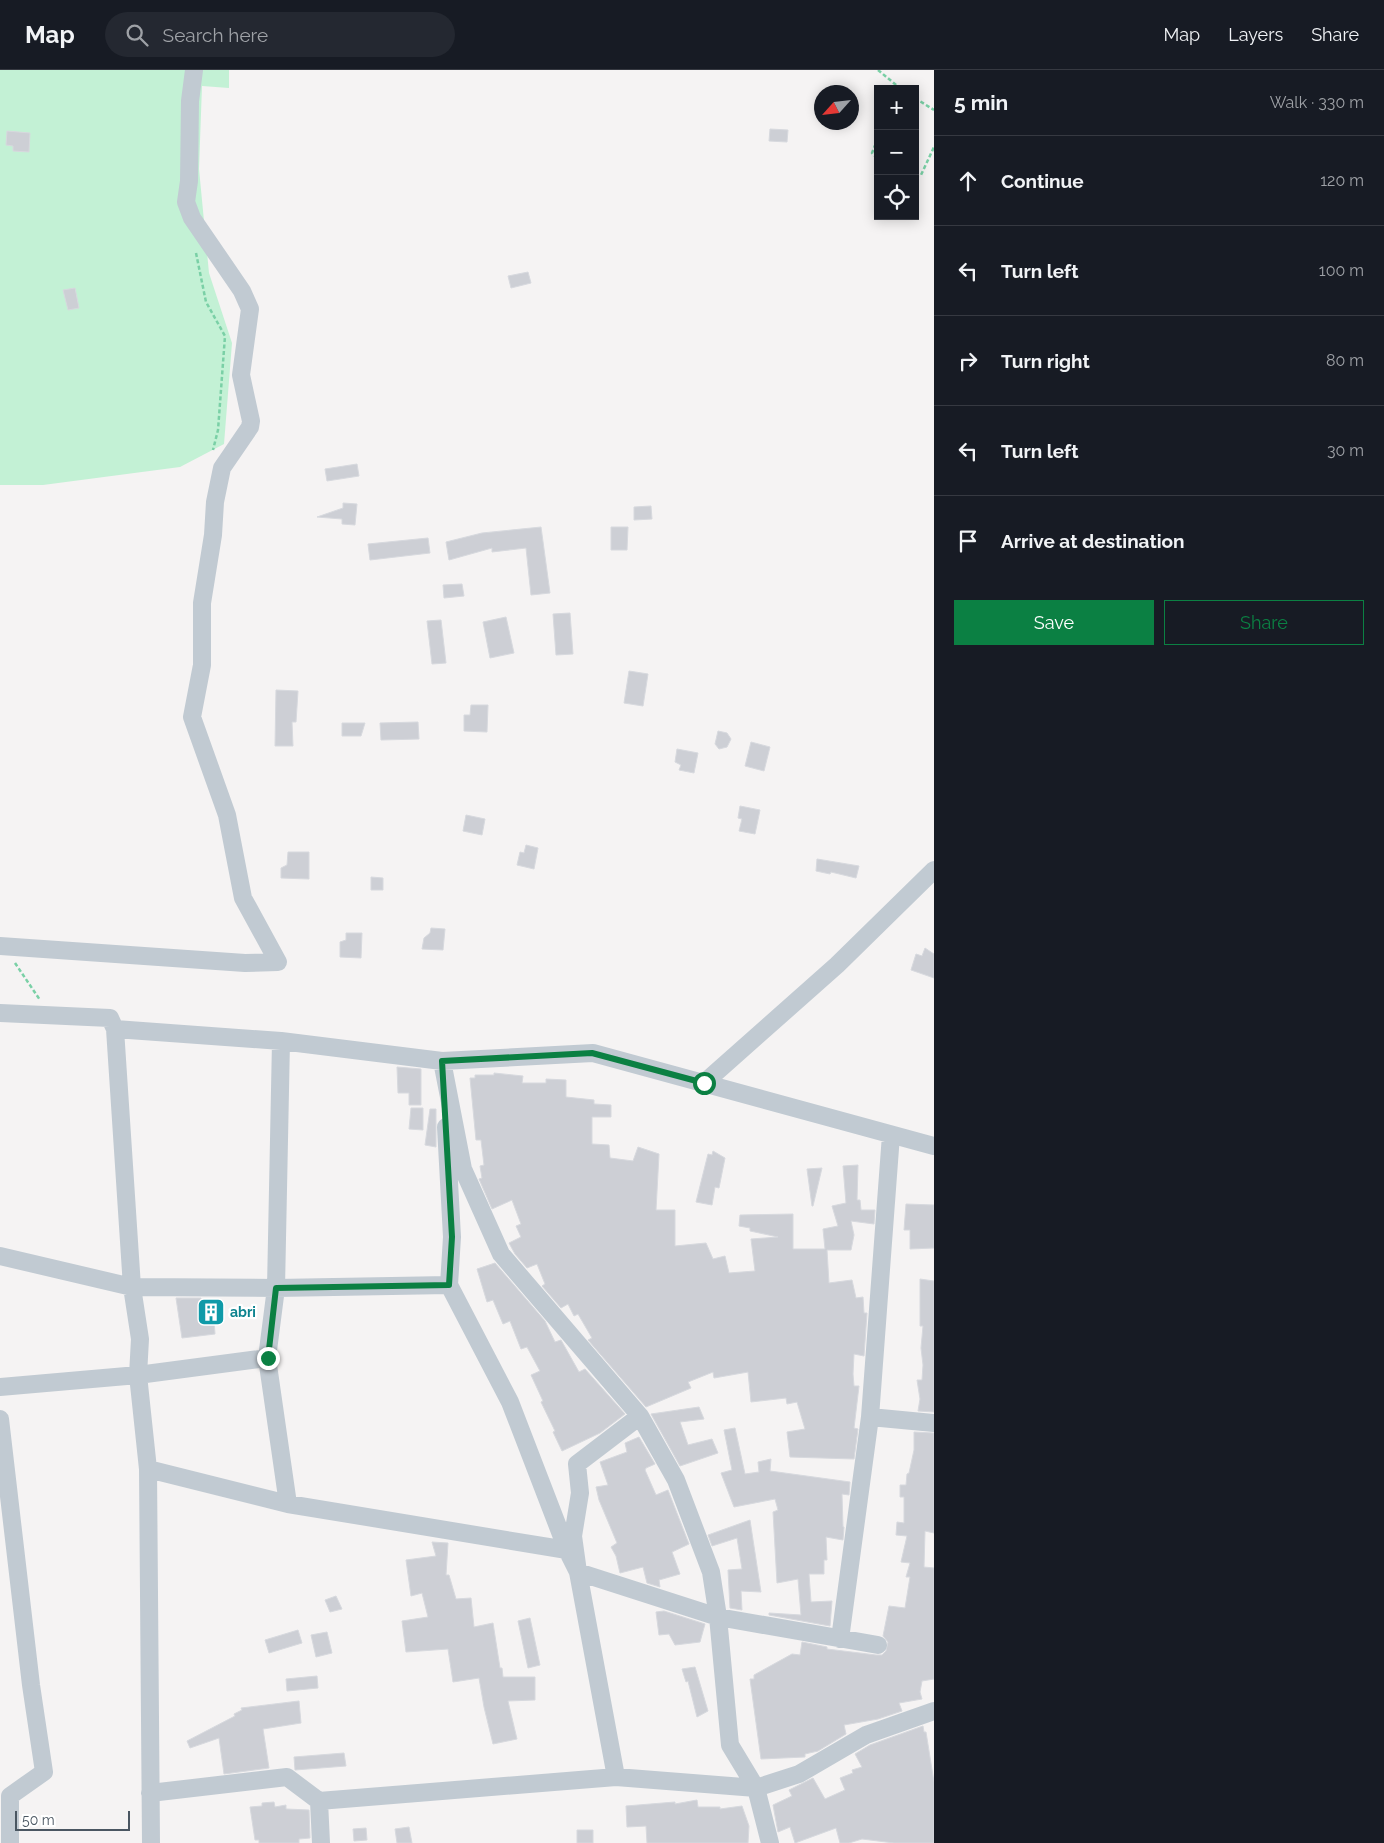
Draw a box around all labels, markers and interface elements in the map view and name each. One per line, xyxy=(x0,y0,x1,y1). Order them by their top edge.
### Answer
search box xyxy=(105,12,455,57)
text: Map xyxy=(25,20,75,49)
icon: search xyxy=(123,21,151,49)
text: Search here xyxy=(163,24,268,46)
text: Map xyxy=(1164,24,1200,45)
text: Layers xyxy=(1228,24,1283,45)
text: Share xyxy=(1311,24,1359,45)
north arrow xyxy=(814,85,859,130)
map controls xyxy=(874,85,919,220)
button: + xyxy=(874,85,919,130)
text: 5 min xyxy=(954,90,1008,115)
text: Walk · 330 m xyxy=(1270,93,1364,112)
button: − xyxy=(874,130,919,175)
icon: ahead xyxy=(954,167,982,195)
text: Continue xyxy=(1001,170,1084,192)
text: 120 m xyxy=(1320,171,1364,190)
button: locate xyxy=(874,175,919,220)
icon: left xyxy=(954,257,982,285)
text: Turn left xyxy=(1001,260,1078,282)
text: 100 m xyxy=(1319,261,1364,280)
icon: right xyxy=(954,347,982,375)
text: Turn right xyxy=(1001,350,1090,372)
text: 80 m xyxy=(1326,351,1364,370)
icon: left xyxy=(954,437,982,465)
text: Turn left xyxy=(1001,440,1078,462)
text: 30 m xyxy=(1327,441,1364,460)
icon: arrive xyxy=(954,527,982,555)
text: Arrive at destination xyxy=(1001,530,1185,552)
button: Save xyxy=(954,600,1154,645)
button: Share xyxy=(1164,600,1364,645)
route start xyxy=(693,1072,716,1095)
building icon: abri xyxy=(196,1297,226,1327)
place label: abri xyxy=(230,1304,256,1320)
route end xyxy=(257,1347,280,1370)
scale bar xyxy=(15,1808,130,1831)
text: 50 m xyxy=(22,1812,55,1828)

